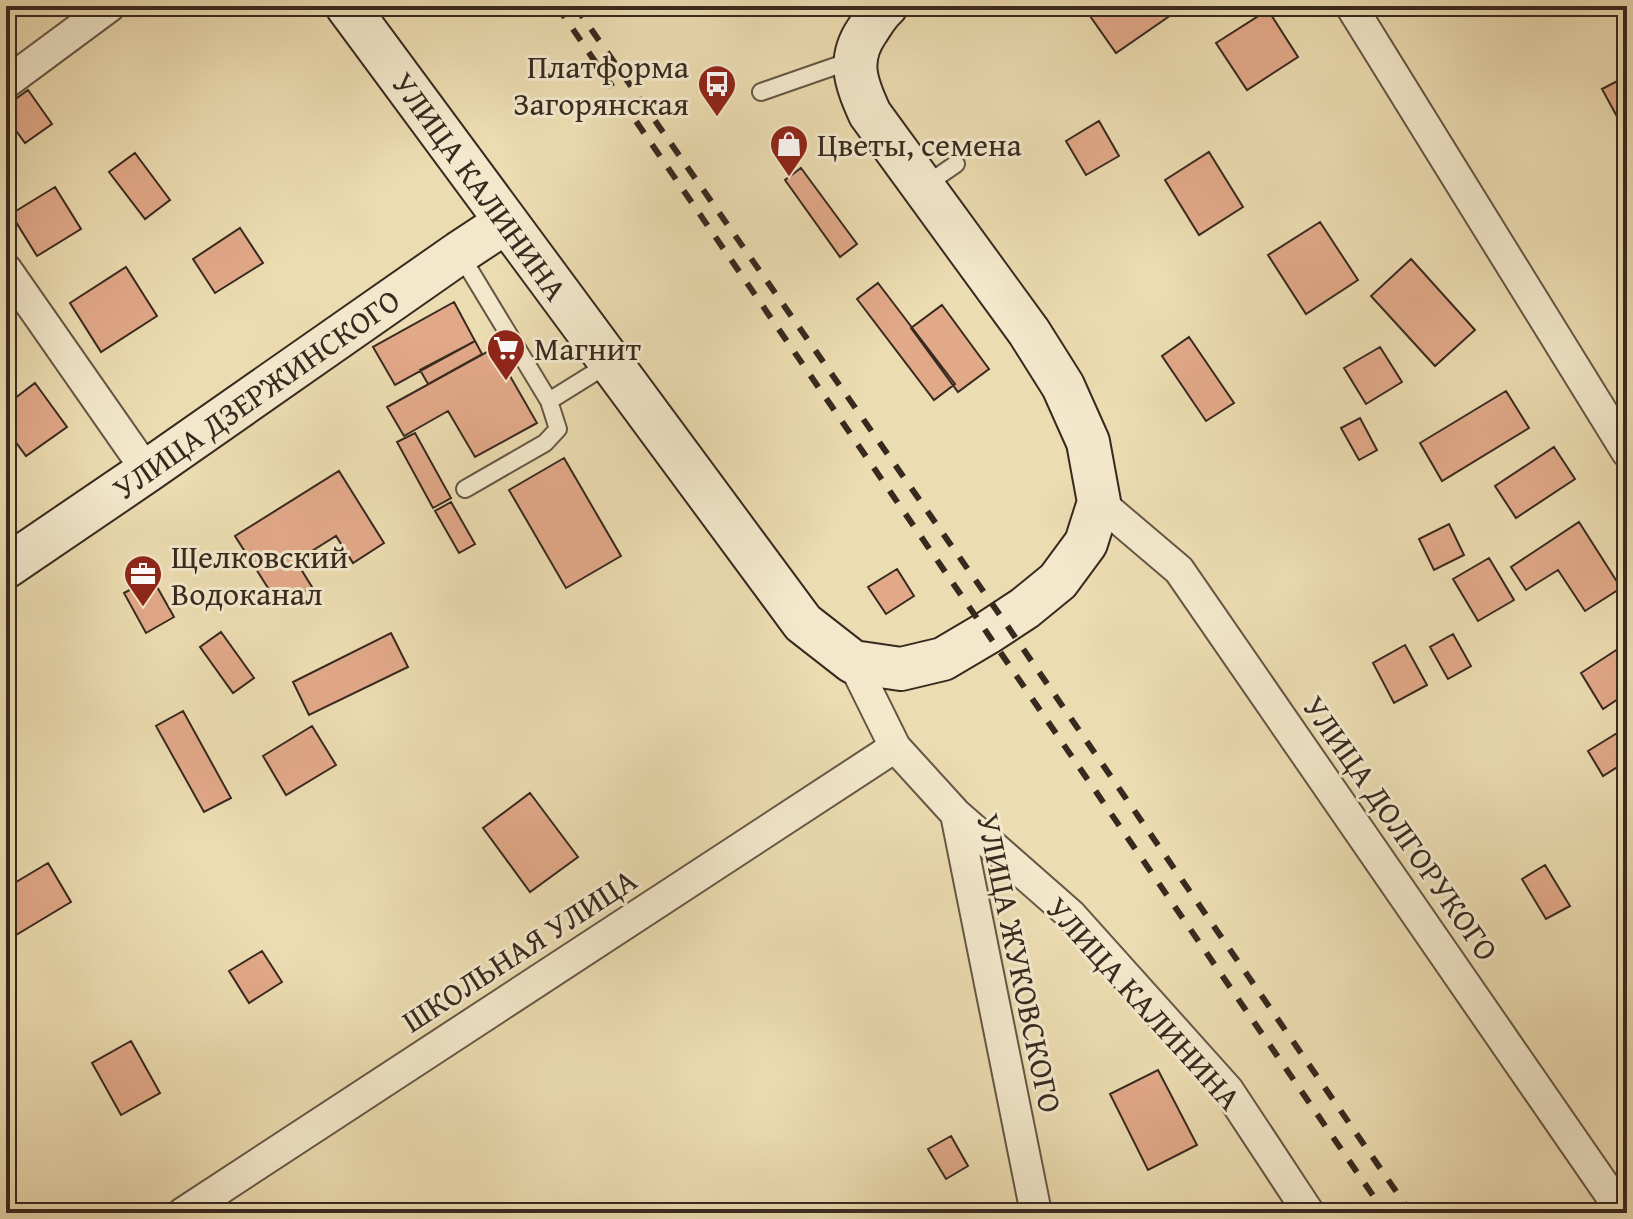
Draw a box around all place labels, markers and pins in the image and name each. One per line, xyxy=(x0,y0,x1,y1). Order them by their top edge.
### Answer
place label: Платформа Загорянская xyxy=(513,43,690,127)
bus stop icon: Платформа Загорянская xyxy=(696,63,738,118)
place label: Цветы, семена xyxy=(817,121,1023,168)
shop icon: Цветы, семена xyxy=(768,123,810,178)
place label: Магнит xyxy=(534,325,641,372)
supermarket icon: Магнит xyxy=(485,327,527,382)
place label: Щелковский Водоканал xyxy=(171,533,348,617)
office icon: Щелковский Водоканал xyxy=(122,553,164,608)

